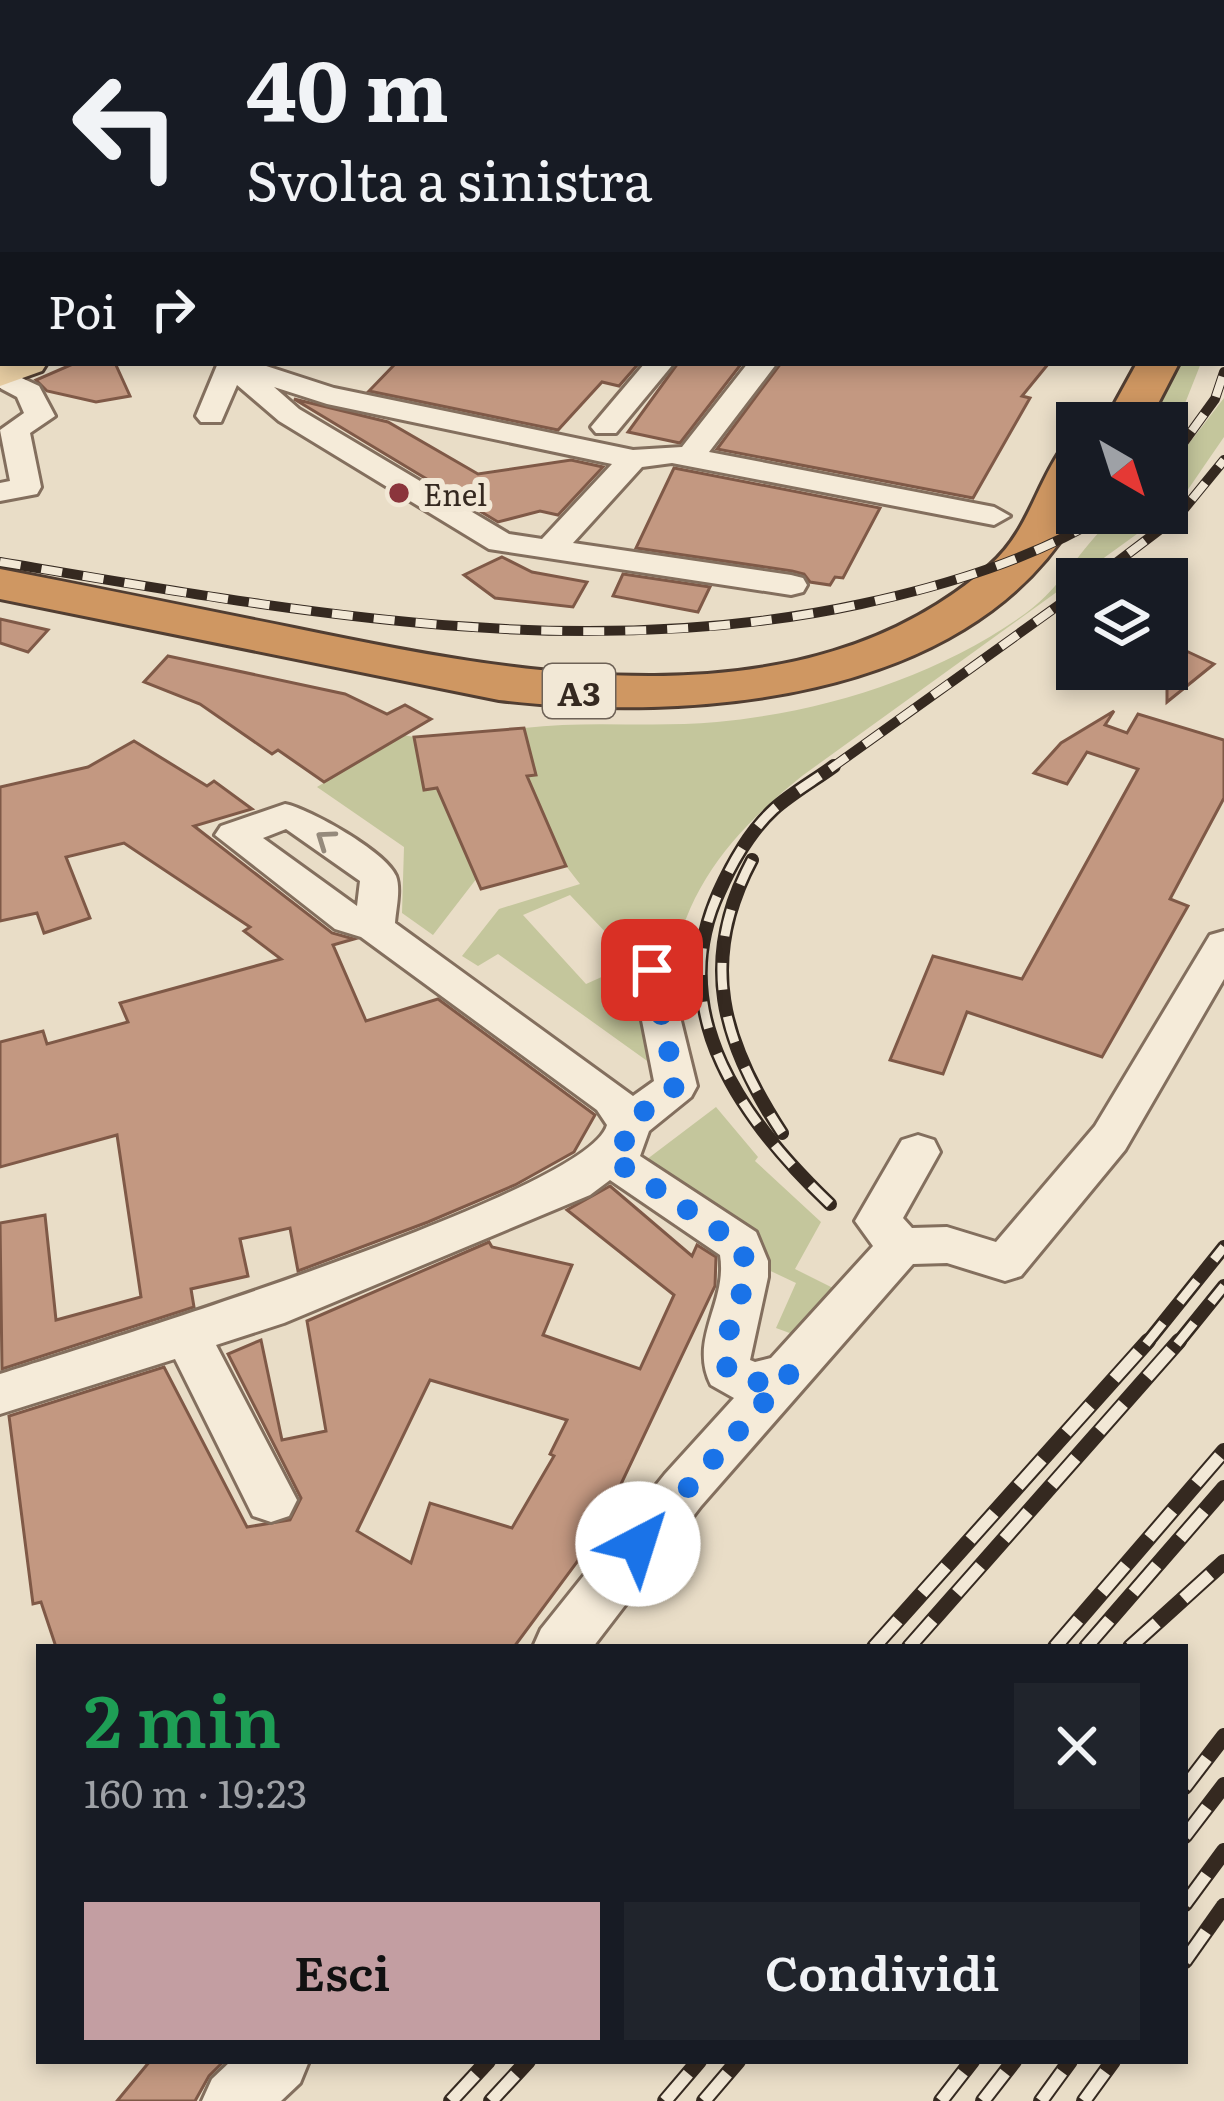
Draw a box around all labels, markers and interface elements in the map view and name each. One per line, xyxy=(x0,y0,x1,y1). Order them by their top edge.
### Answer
text: 40 m xyxy=(246,23,449,148)
icon: left xyxy=(48,48,204,204)
text: Svolta a sinistra xyxy=(246,137,653,218)
text: Poi xyxy=(48,276,116,343)
icon: right xyxy=(140,276,206,342)
north arrow xyxy=(1056,402,1188,534)
map controls xyxy=(1056,402,1188,690)
place label: Enel xyxy=(423,471,487,515)
marker: Enel xyxy=(386,480,412,506)
button: layers xyxy=(1056,558,1188,690)
road number: A3 xyxy=(543,664,615,718)
one-way arrow xyxy=(316,831,338,853)
pin xyxy=(601,919,703,1021)
icon: arrive xyxy=(619,937,685,1003)
position arrow xyxy=(575,1481,701,1607)
text: 2 min xyxy=(84,1663,282,1770)
button: close xyxy=(1014,1683,1140,1809)
text: 160 m · 19:23 xyxy=(84,1762,307,1820)
button: Esci xyxy=(84,1902,600,2040)
button: Condividi xyxy=(624,1902,1140,2040)

